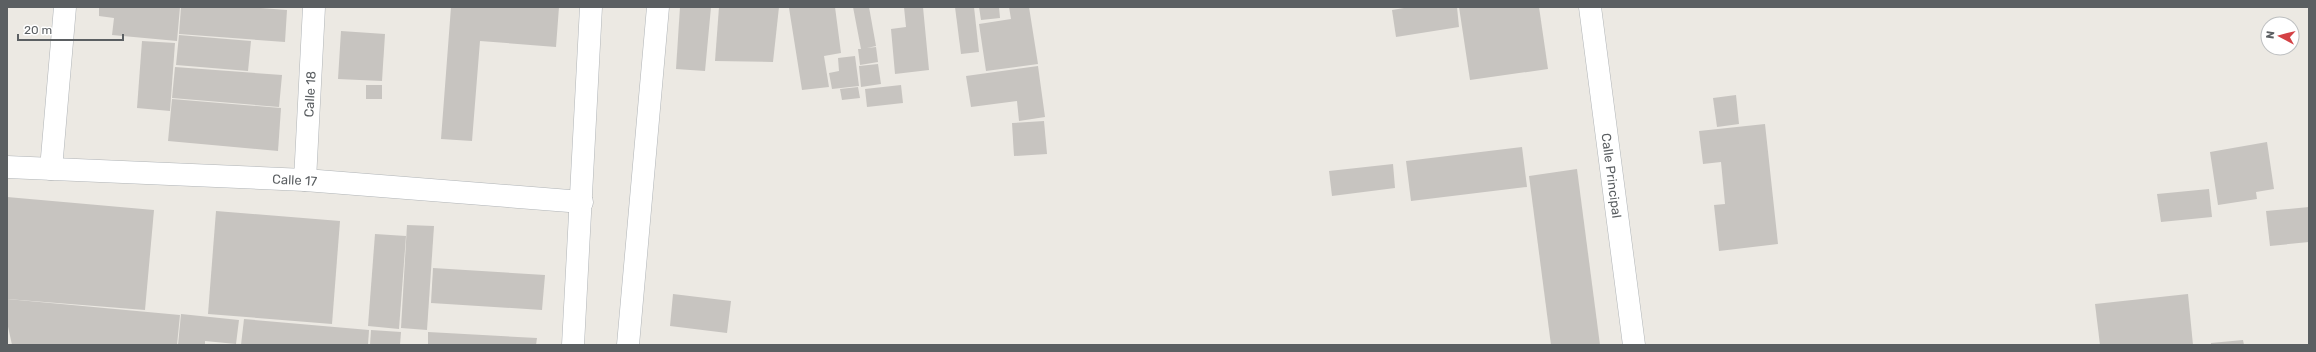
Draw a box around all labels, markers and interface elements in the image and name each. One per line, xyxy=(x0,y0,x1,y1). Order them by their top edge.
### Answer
scale bar xyxy=(18,16,123,42)
north arrow xyxy=(2260,16,2300,56)
text: 20 m xyxy=(24,23,52,37)
text: N xyxy=(2264,30,2278,40)
street label: Calle 18 xyxy=(301,70,318,118)
street label: Calle Principal xyxy=(1599,132,1625,219)
street label: Calle 17 xyxy=(272,171,318,188)

